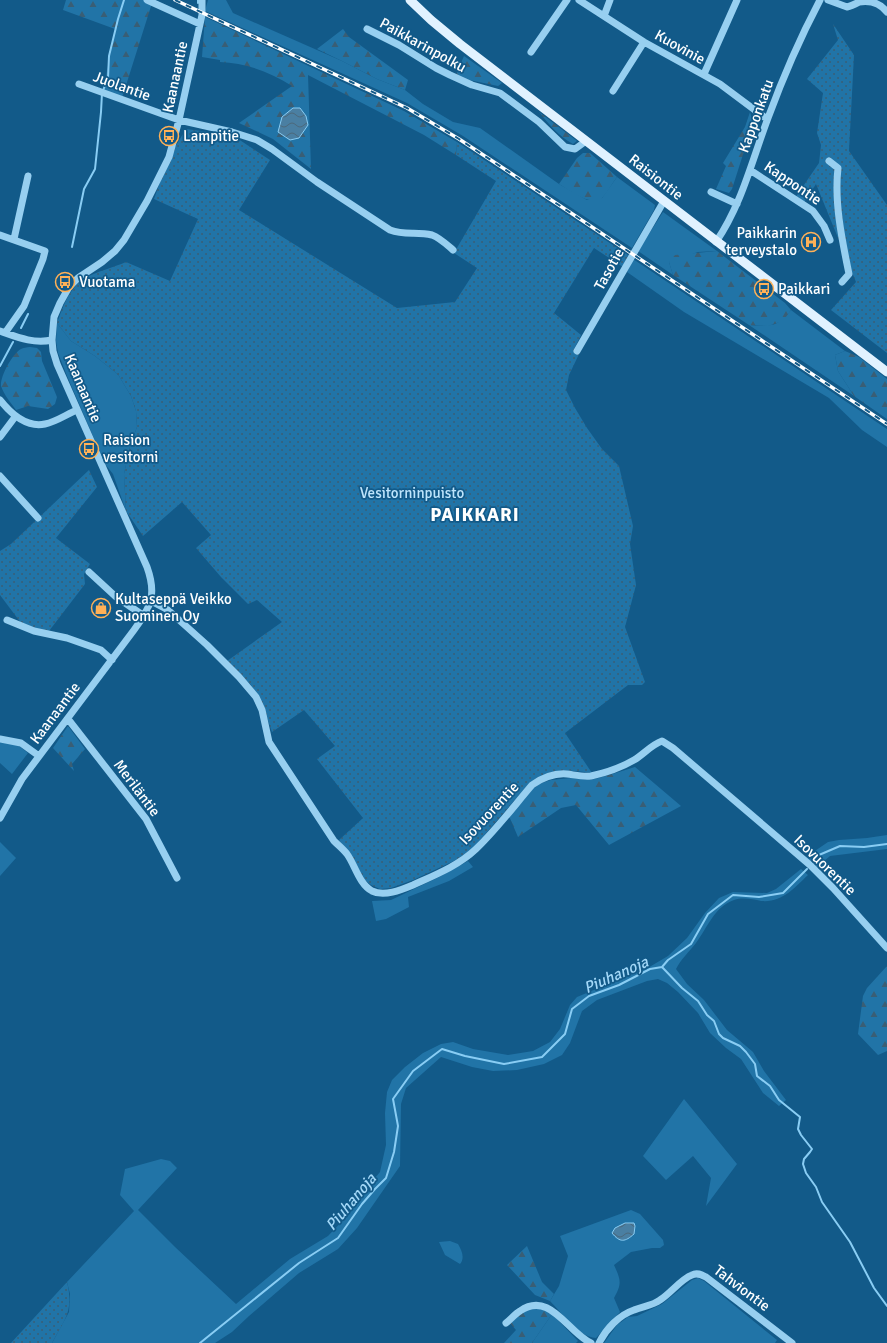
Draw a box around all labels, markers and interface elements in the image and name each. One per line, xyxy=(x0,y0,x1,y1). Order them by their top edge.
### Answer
street label: Paikkarinpolku xyxy=(377,14,469,76)
street label: Kuovinie xyxy=(652,26,708,68)
street label: Kaanaantie xyxy=(159,40,191,114)
street label: Juolantie xyxy=(91,67,153,105)
street label: Kapponkatu xyxy=(734,77,778,155)
bus stop icon: Lampitie xyxy=(158,125,180,147)
place label: Lampitie xyxy=(183,127,239,145)
street label: Raisiontie xyxy=(625,150,687,204)
street label: Kappontie xyxy=(761,157,825,209)
place label: Paikkarin terveystalo xyxy=(726,224,797,259)
hospital icon: Paikkarin terveystalo xyxy=(800,231,822,253)
street label: Tasotie xyxy=(590,245,628,293)
bus stop icon: Vuotama xyxy=(54,271,76,293)
place label: Vuotama xyxy=(79,273,135,291)
bus stop icon: Paikkari xyxy=(753,278,775,300)
place label: Paikkari xyxy=(778,280,830,298)
street label: Kaanaantie xyxy=(61,351,105,425)
place label: Raision vesitorni xyxy=(103,431,158,466)
bus stop icon: Raision vesitorni xyxy=(78,438,100,460)
park label: Vesitorninpuisto xyxy=(360,484,464,502)
district label: PAIKKARI xyxy=(430,503,520,527)
place label: Kultaseppä Veikko Suominen Oy xyxy=(115,590,232,625)
shop icon: Kultaseppä Veikko Suominen Oy xyxy=(90,597,112,619)
street label: Kaanaantie xyxy=(26,679,84,747)
street label: Meriläntie xyxy=(110,756,164,820)
street label: Isovuorentie xyxy=(455,778,523,848)
street label: Isovuorentie xyxy=(790,831,860,899)
water label: Piuhanoja xyxy=(581,952,652,998)
water label: Piuhanoja xyxy=(321,1169,381,1235)
street label: Tahviontie xyxy=(710,1261,774,1315)

